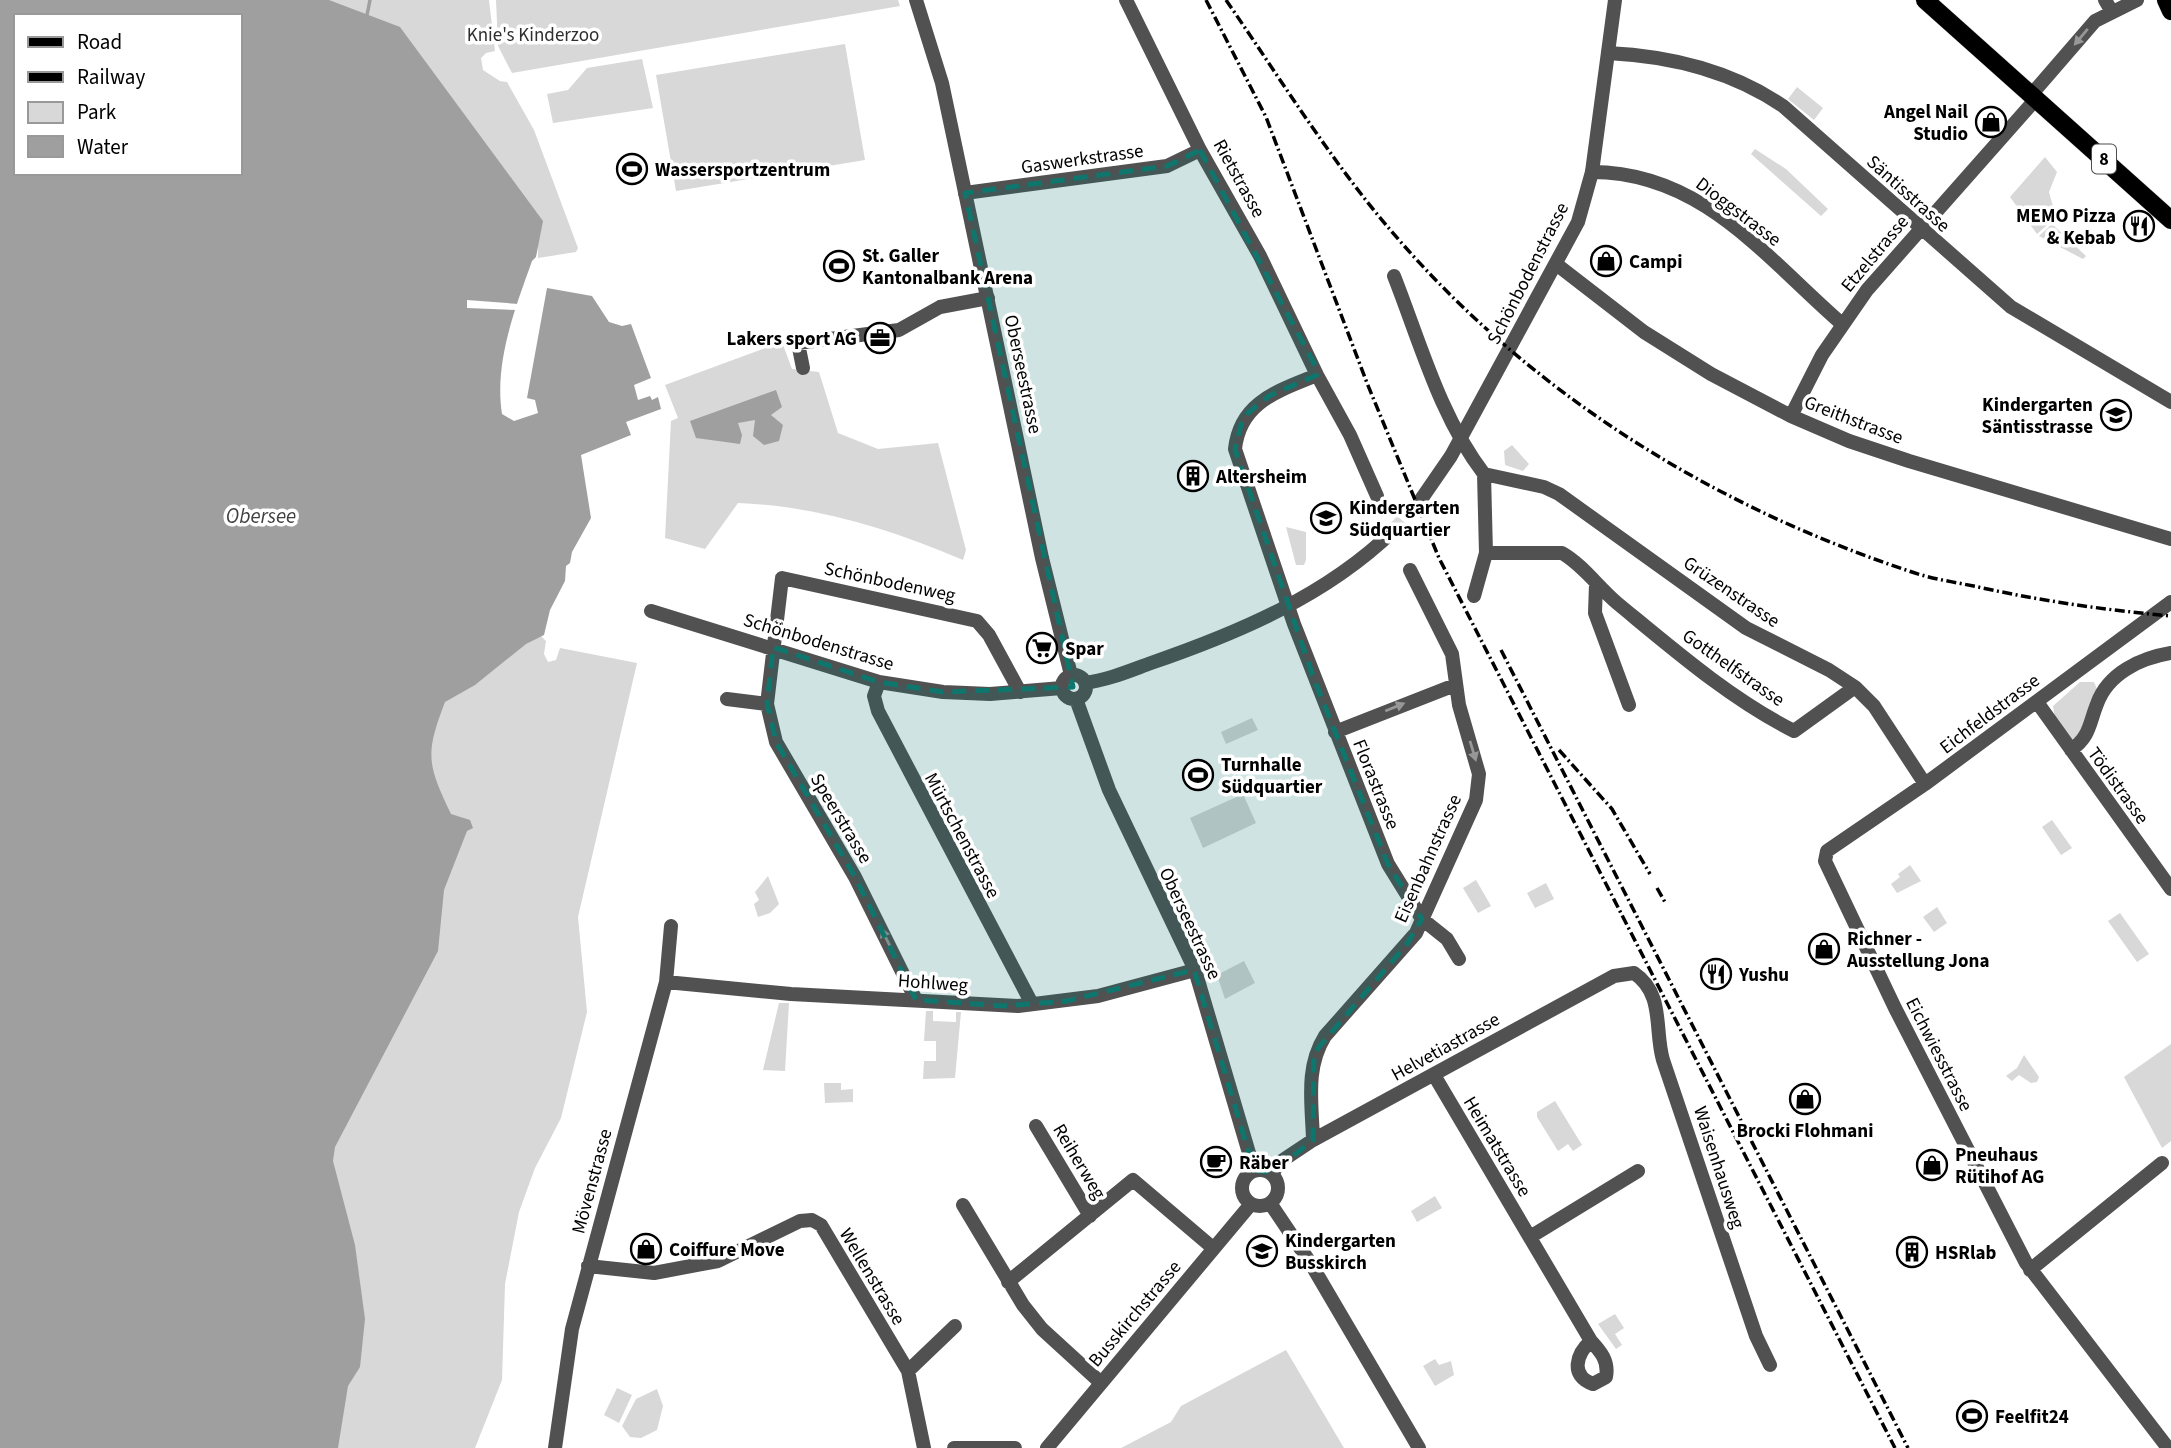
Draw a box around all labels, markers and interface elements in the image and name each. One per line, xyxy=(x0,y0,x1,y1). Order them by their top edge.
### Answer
legend xyxy=(14,14,242,175)
park label: Knie's Kinderzoo xyxy=(467,22,599,49)
text: Road xyxy=(77,27,122,57)
one-way arrow xyxy=(2074,29,2089,46)
text: Railway xyxy=(77,62,145,92)
text: Park xyxy=(77,97,117,127)
place label: Angel Nail Studio xyxy=(1883,99,1969,148)
shop icon: Angel Nail Studio xyxy=(1974,105,2008,139)
text: Water xyxy=(77,132,129,162)
street label: Rietstrasse xyxy=(1206,135,1271,223)
street label: Gaswerkstrasse xyxy=(1019,138,1145,181)
road number: 8 xyxy=(2092,144,2116,174)
street label: Säntisstrasse xyxy=(1860,149,1956,239)
sports icon: Wassersportzentrum xyxy=(615,152,649,186)
place label: Wassersportzentrum xyxy=(655,157,830,184)
street label: Dioggstrasse xyxy=(1690,171,1787,253)
street label: Schönbodenstrasse xyxy=(1481,198,1576,349)
place label: MEMO Pizza & Kebab xyxy=(2016,203,2116,252)
restaurant icon: MEMO Pizza & Kebab xyxy=(2122,209,2156,243)
street label: Etzelstrasse xyxy=(1835,210,1915,298)
place label: St. Galler Kantonalbank Arena xyxy=(862,243,1033,292)
shop icon: Campi xyxy=(1589,244,1623,278)
sports icon: St. Galler Kantonalbank Arena xyxy=(822,249,856,283)
place label: Campi xyxy=(1629,249,1683,276)
street label: Oberseestrasse xyxy=(997,312,1048,436)
office icon: Lakers sport AG xyxy=(863,321,897,355)
place label: Lakers sport AG xyxy=(726,326,857,353)
street label: Greithstrasse xyxy=(1800,389,1907,452)
place label: Kindergarten Säntisstrasse xyxy=(1982,392,2093,441)
school or university icon: Kindergarten Säntisstrasse xyxy=(2099,398,2133,432)
building icon: Altersheim xyxy=(1176,459,1210,493)
place label: Altersheim xyxy=(1215,464,1307,491)
place label: Kindergarten Südquartier xyxy=(1349,495,1460,544)
water label: Obersee xyxy=(226,501,296,531)
school or university icon: Kindergarten Südquartier xyxy=(1309,501,1343,535)
street label: Grüzenstrasse xyxy=(1677,550,1785,635)
street label: Schönbodenweg xyxy=(822,555,958,610)
street label: Schönbodenstrasse xyxy=(740,607,897,678)
street label: Gotthelfstrasse xyxy=(1677,623,1790,714)
supermarket icon: Spar xyxy=(1025,631,1059,665)
place label: Spar xyxy=(1065,636,1104,663)
street label: Eichfeldstrasse xyxy=(1934,668,2046,761)
one-way arrow xyxy=(1385,702,1406,713)
street label: Florastrasse xyxy=(1345,735,1406,834)
one-way arrow xyxy=(1469,741,1479,762)
street label: Tödistrasse xyxy=(2081,742,2155,830)
place label: Turnhalle Südquartier xyxy=(1221,752,1323,801)
sports icon: Turnhalle Südquartier xyxy=(1181,758,1215,792)
street label: Speerstrasse xyxy=(803,768,878,869)
street label: Mürtschenstrasse xyxy=(917,768,1006,903)
street label: Eisenbahnstrasse xyxy=(1388,790,1469,927)
street label: Oberseestrasse xyxy=(1152,863,1227,984)
place label: Richner - Ausstellung Jona xyxy=(1846,926,1989,975)
one-way arrow xyxy=(881,928,892,948)
shop icon: Richner - Ausstellung Jona xyxy=(1807,932,1841,966)
restaurant icon: Yushu xyxy=(1699,957,1733,991)
place label: Yushu xyxy=(1738,962,1789,989)
street label: Hohlweg xyxy=(897,968,969,999)
street label: Eichwiesstrasse xyxy=(1898,993,1979,1116)
street label: Helvetiastrasse xyxy=(1387,1006,1505,1088)
shop icon: Brocki Flohmani xyxy=(1788,1082,1822,1116)
street label: Heimatstrasse xyxy=(1456,1091,1537,1202)
street label: Waisenhausweg xyxy=(1686,1103,1751,1233)
place label: Brocki Flohmani xyxy=(1737,1118,1873,1145)
street label: Reiherweg xyxy=(1046,1119,1112,1205)
street label: Mövenstrasse xyxy=(565,1126,619,1237)
place label: Pneuhaus Rütihof AG xyxy=(1955,1142,2044,1191)
cafe icon: Räber xyxy=(1199,1145,1233,1179)
shop icon: Pneuhaus Rütihof AG xyxy=(1915,1148,1949,1182)
place label: Räber xyxy=(1239,1150,1289,1177)
street label: Wellenstrasse xyxy=(832,1223,911,1330)
place label: Kindergarten Busskirch xyxy=(1285,1228,1396,1277)
shop icon: Coiffure Move xyxy=(629,1232,663,1266)
school or university icon: Kindergarten Busskirch xyxy=(1245,1234,1279,1268)
building icon: HSRlab xyxy=(1895,1235,1929,1269)
place label: Coiffure Move xyxy=(669,1237,785,1264)
place label: HSRlab xyxy=(1935,1240,1996,1267)
street label: Busskirchstrasse xyxy=(1082,1255,1188,1373)
sports icon: Feelfit24 xyxy=(1955,1399,1989,1433)
place label: Feelfit24 xyxy=(1995,1404,2069,1431)

